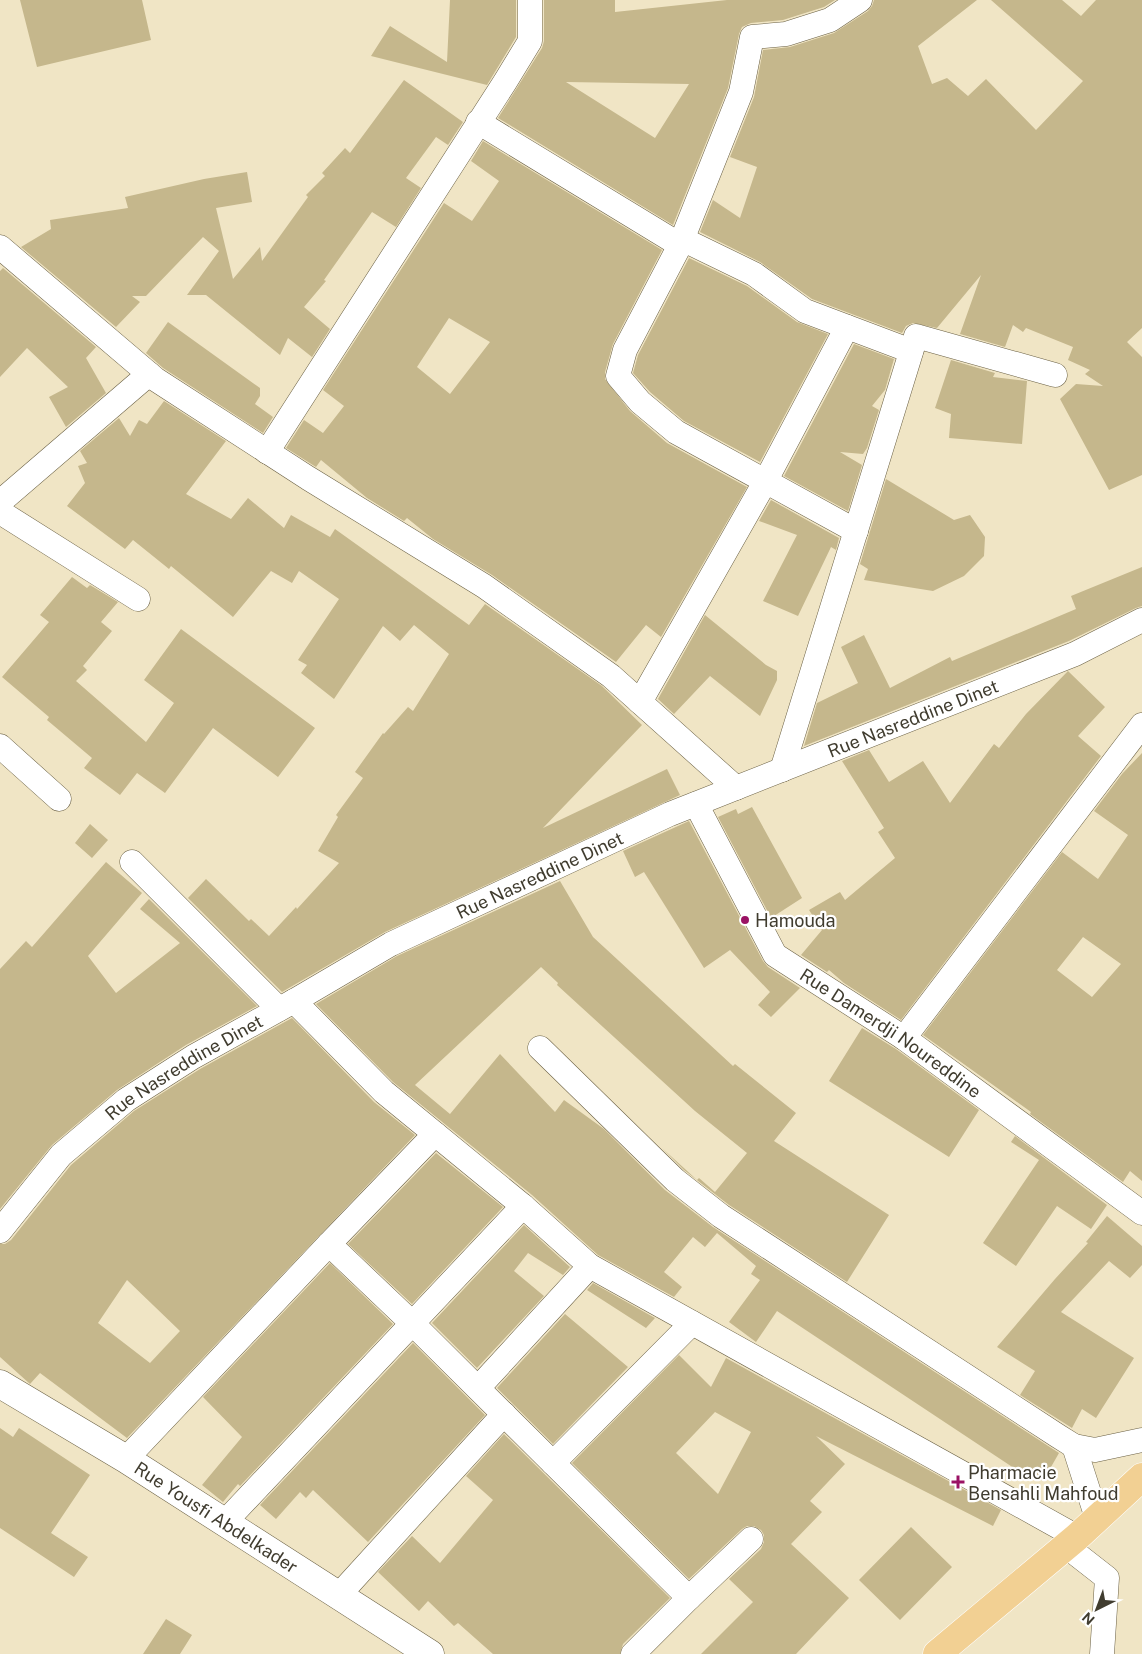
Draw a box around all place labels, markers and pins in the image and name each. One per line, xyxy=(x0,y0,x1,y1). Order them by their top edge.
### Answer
place label: Hamouda xyxy=(755,910,836,931)
marker: Hamouda xyxy=(739,914,751,926)
place label: Pharmacie Bensahli Mahfoud xyxy=(968,1462,1119,1504)
marker: Pharmacie Bensahli Mahfoud xyxy=(952,1476,964,1488)

